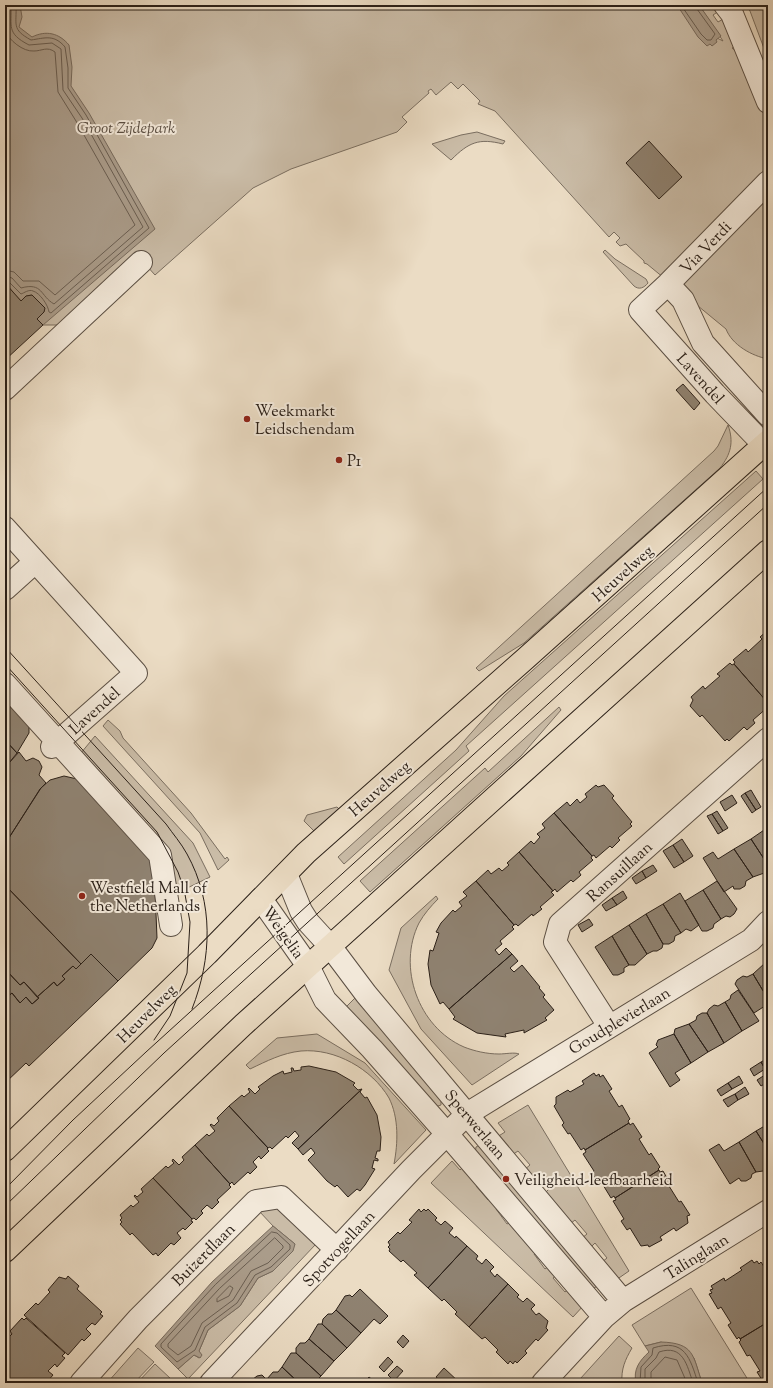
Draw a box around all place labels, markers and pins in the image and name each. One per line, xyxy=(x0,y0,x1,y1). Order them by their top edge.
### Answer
place label: Weekmarkt Leidschendam xyxy=(255,401,355,442)
marker: Weekmarkt Leidschendam xyxy=(242,414,252,424)
place label: P1 xyxy=(347,451,362,474)
marker: P1 xyxy=(334,455,344,465)
place label: Westfield Mall of the Netherlands xyxy=(90,878,208,919)
marker: Westfield Mall of the Netherlands xyxy=(77,891,87,901)
place label: Veiligheid-leefbaarheid xyxy=(514,1170,673,1193)
marker: Veiligheid-leefbaarheid xyxy=(501,1174,511,1184)

